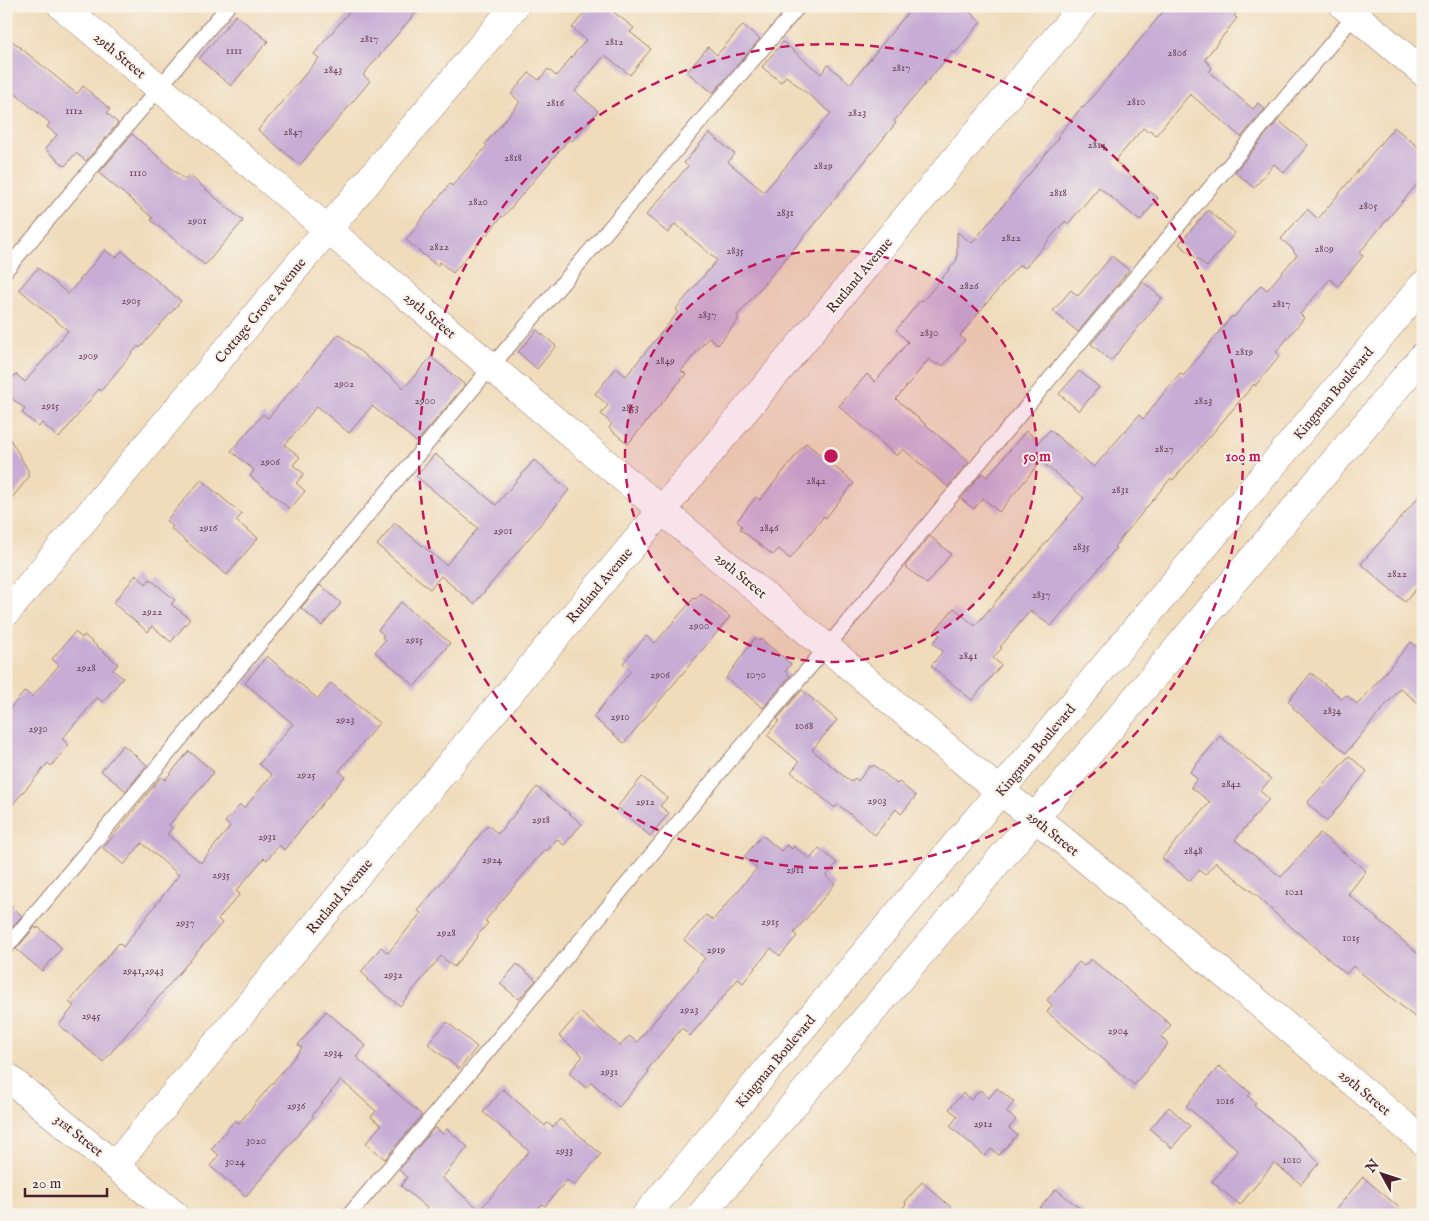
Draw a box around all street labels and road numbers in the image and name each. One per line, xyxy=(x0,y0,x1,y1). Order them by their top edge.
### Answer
street label: 29th Street xyxy=(90,29,149,83)
street label: Rutland Avenue xyxy=(823,234,897,317)
street label: Cottage Grove Avenue xyxy=(211,254,311,367)
street label: 29th Street xyxy=(400,289,459,343)
street label: Kingman Boulevard xyxy=(1290,343,1378,444)
street label: Rutland Avenue xyxy=(563,544,637,627)
street label: 29th Street xyxy=(711,549,770,603)
street label: Kingman Boulevard xyxy=(992,700,1080,801)
street label: 29th Street xyxy=(1022,807,1083,861)
street label: Rutland Avenue xyxy=(303,855,377,938)
street label: Kingman Boulevard xyxy=(732,1011,820,1112)
street label: 29th Street xyxy=(1335,1066,1394,1120)
street label: 31st Street xyxy=(50,1111,107,1161)

